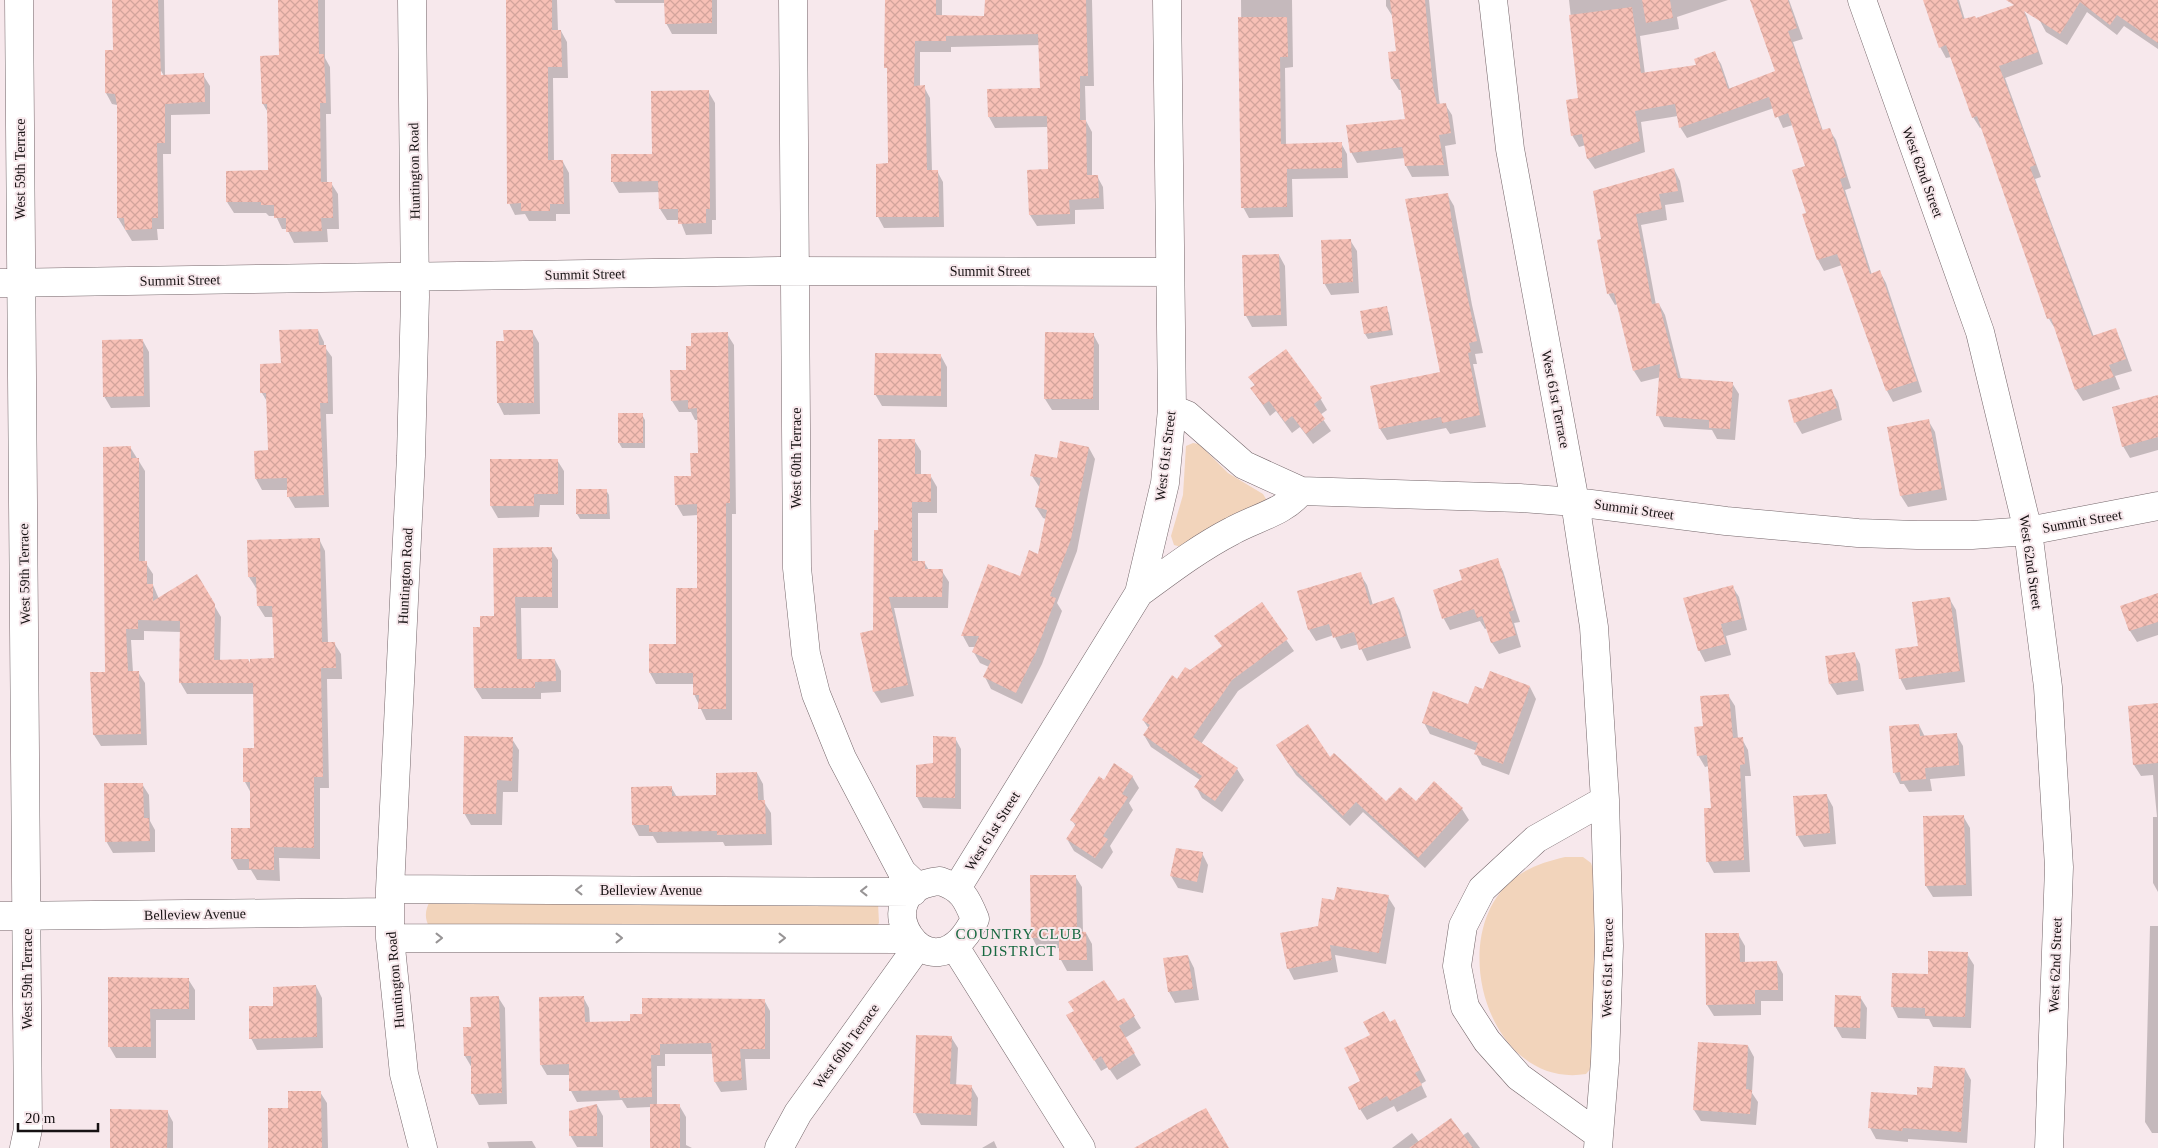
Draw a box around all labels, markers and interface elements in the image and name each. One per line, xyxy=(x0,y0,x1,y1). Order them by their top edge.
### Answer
street label: West 59th Terrace xyxy=(13,118,28,220)
street label: Huntington Road xyxy=(406,122,423,220)
street label: West 62nd Street xyxy=(1899,125,1946,220)
street label: Summit Street xyxy=(950,264,1030,279)
street label: Summit Street xyxy=(545,266,625,283)
street label: Summit Street xyxy=(140,272,220,289)
street label: West 61st Terrace xyxy=(1539,349,1572,449)
street label: West 60th Terrace xyxy=(789,407,804,509)
street label: West 61st Street xyxy=(1153,410,1178,502)
street label: Summit Street xyxy=(1593,496,1675,523)
street label: Summit Street xyxy=(2041,507,2123,536)
street label: West 62nd Street xyxy=(2016,514,2045,610)
street label: West 59th Terrace xyxy=(16,523,33,625)
street label: Huntington Road xyxy=(395,527,416,625)
street label: West 61st Street xyxy=(962,789,1023,874)
street label: Belleview Avenue xyxy=(600,883,702,898)
one-way arrow xyxy=(575,885,582,895)
one-way arrow xyxy=(860,886,868,896)
street label: Belleview Avenue xyxy=(144,906,246,923)
street label: West 62nd Street xyxy=(2046,917,2065,1013)
street label: West 61st Terrace xyxy=(1599,918,1616,1018)
district label: COUNTRY CLUB DISTRICT xyxy=(956,926,1082,959)
street label: West 59th Terrace xyxy=(20,928,35,1030)
street label: Huntington Road xyxy=(384,931,407,1029)
one-way arrow xyxy=(436,933,443,943)
one-way arrow xyxy=(616,933,623,943)
one-way arrow xyxy=(778,933,786,943)
street label: West 60th Terrace xyxy=(811,1001,882,1092)
scale bar xyxy=(18,1100,98,1132)
text: 20 m xyxy=(25,1110,56,1126)

